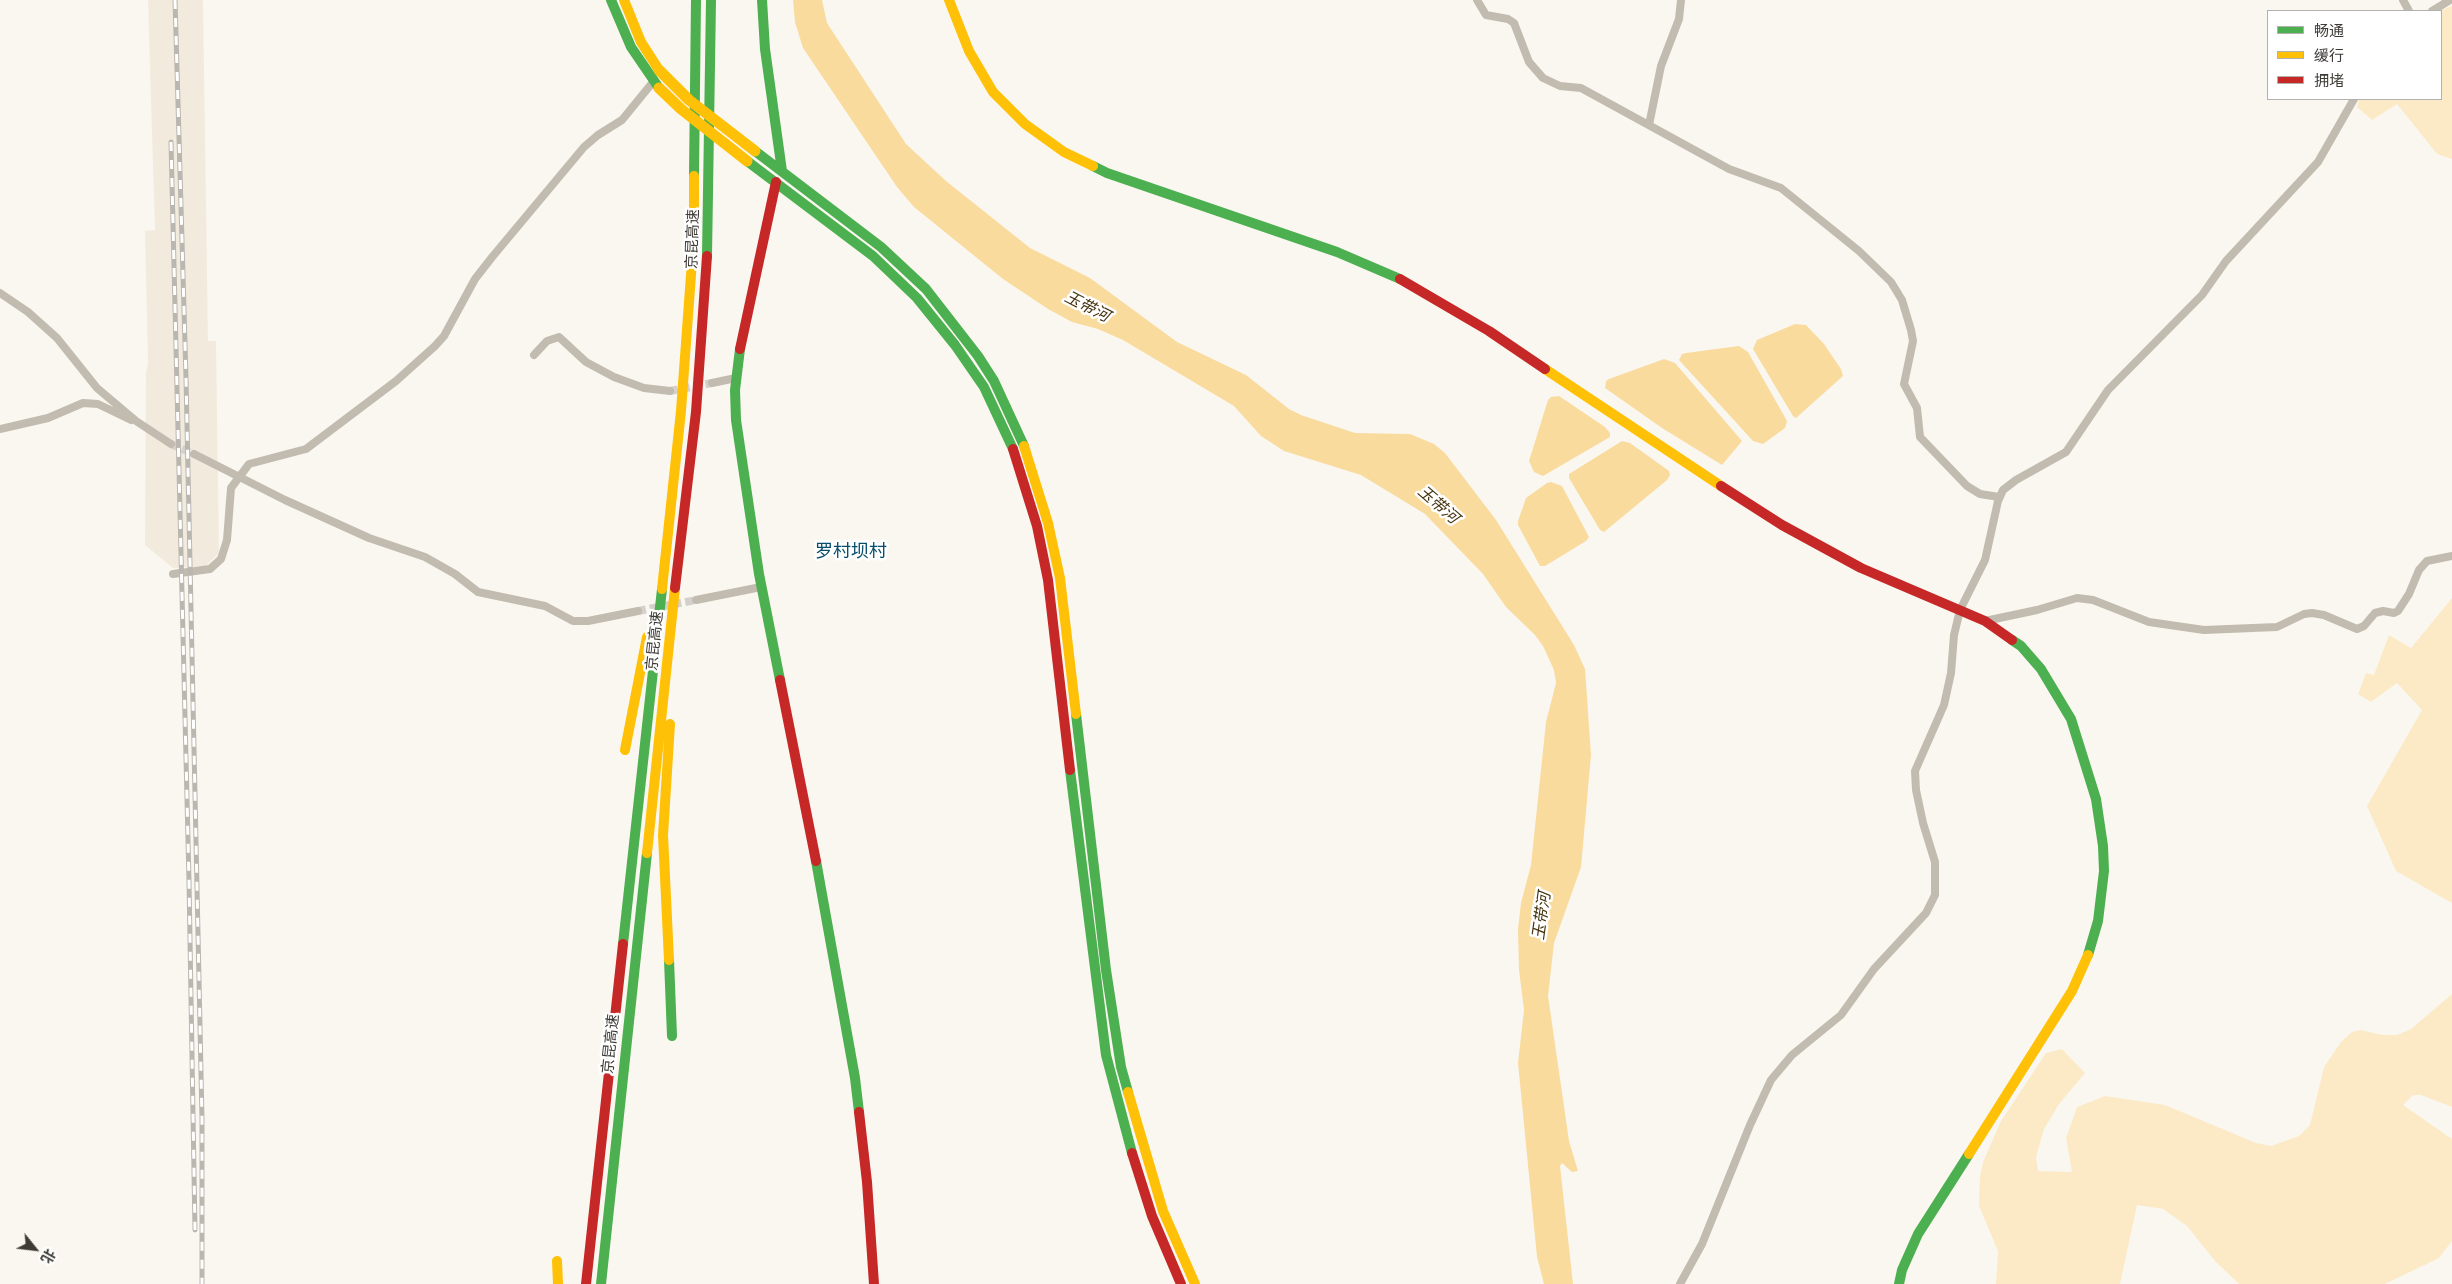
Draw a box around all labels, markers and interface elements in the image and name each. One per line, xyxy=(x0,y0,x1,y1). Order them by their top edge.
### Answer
legend xyxy=(2267,10,2442,100)
text: 畅通 xyxy=(2314,21,2344,40)
text: 缓行 xyxy=(2314,46,2344,65)
text: 拥堵 xyxy=(2314,71,2344,90)
street label: 京昆高速 xyxy=(683,209,703,269)
water label: 玉带河 xyxy=(1061,288,1113,326)
water label: 玉带河 xyxy=(1414,482,1462,528)
district label: 罗村坝村 xyxy=(815,541,887,563)
street label: 京昆高速 xyxy=(643,610,667,672)
water label: 玉带河 xyxy=(1529,891,1555,941)
street label: 京昆高速 xyxy=(599,1013,623,1075)
north arrow xyxy=(10,1224,60,1274)
text: 北 xyxy=(37,1246,59,1267)

